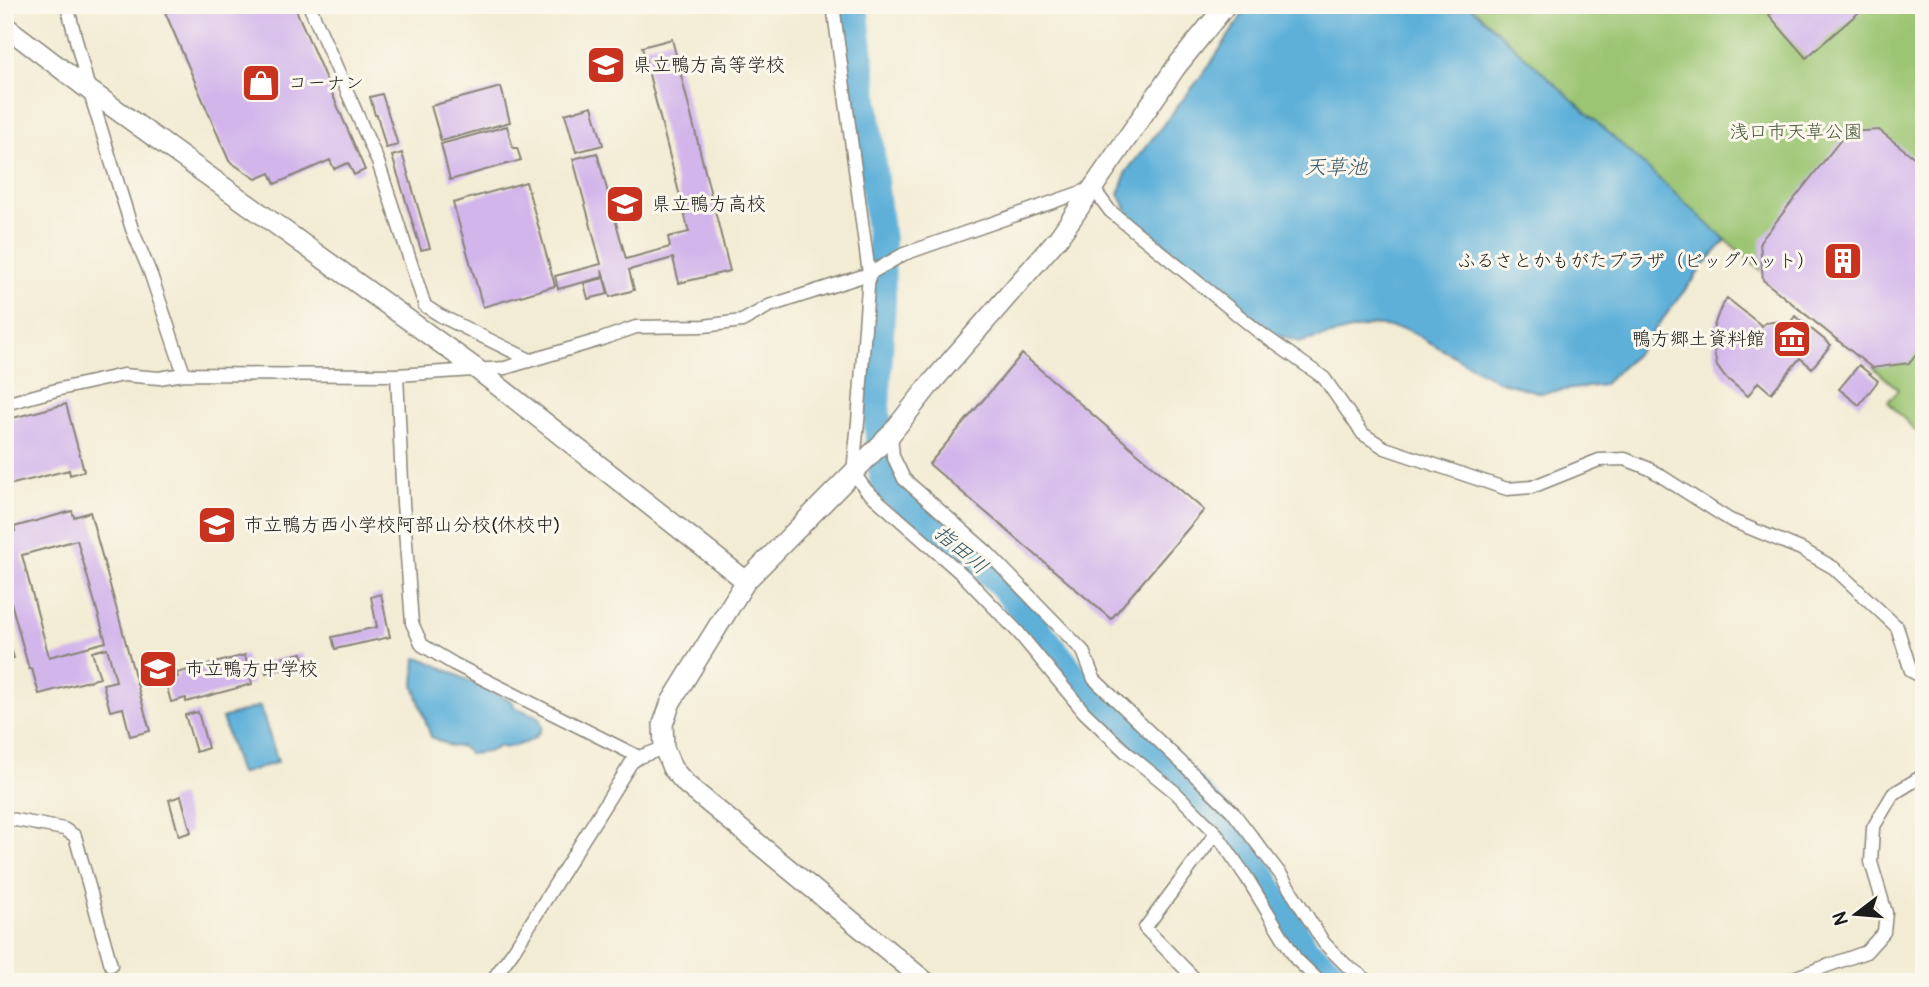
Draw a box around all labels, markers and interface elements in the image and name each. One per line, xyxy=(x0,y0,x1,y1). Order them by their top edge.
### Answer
school or university icon: 県立鴨方高等学校 xyxy=(585,44,627,86)
place label: 県立鴨方高等学校 xyxy=(633,53,785,77)
shop icon: コーナン xyxy=(240,62,282,104)
place label: コーナン xyxy=(288,71,364,95)
park label: 浅口市天草公園 xyxy=(1729,120,1863,144)
water label: 天草池 xyxy=(1305,154,1368,181)
school or university icon: 県立鴨方高校 xyxy=(604,183,646,225)
place label: 県立鴨方高校 xyxy=(652,192,766,216)
building icon: ふるさとかもがたプラザ（ビッグハット） xyxy=(1822,240,1864,282)
place label: ふるさとかもがたプラザ（ビッグハット） xyxy=(1457,249,1816,273)
museum icon: 鴨方郷土資料館 xyxy=(1771,318,1813,360)
place label: 鴨方郷土資料館 xyxy=(1632,327,1765,351)
school or university icon: 市立鴨方西小学校阿部山分校(休校中) xyxy=(196,504,238,546)
place label: 市立鴨方西小学校阿部山分校(休校中) xyxy=(244,513,561,537)
water label: 指田川 xyxy=(928,519,994,581)
school or university icon: 市立鴨方中学校 xyxy=(137,648,179,690)
place label: 市立鴨方中学校 xyxy=(185,657,318,681)
north arrow xyxy=(1820,878,1890,948)
text: N xyxy=(1827,909,1854,928)

